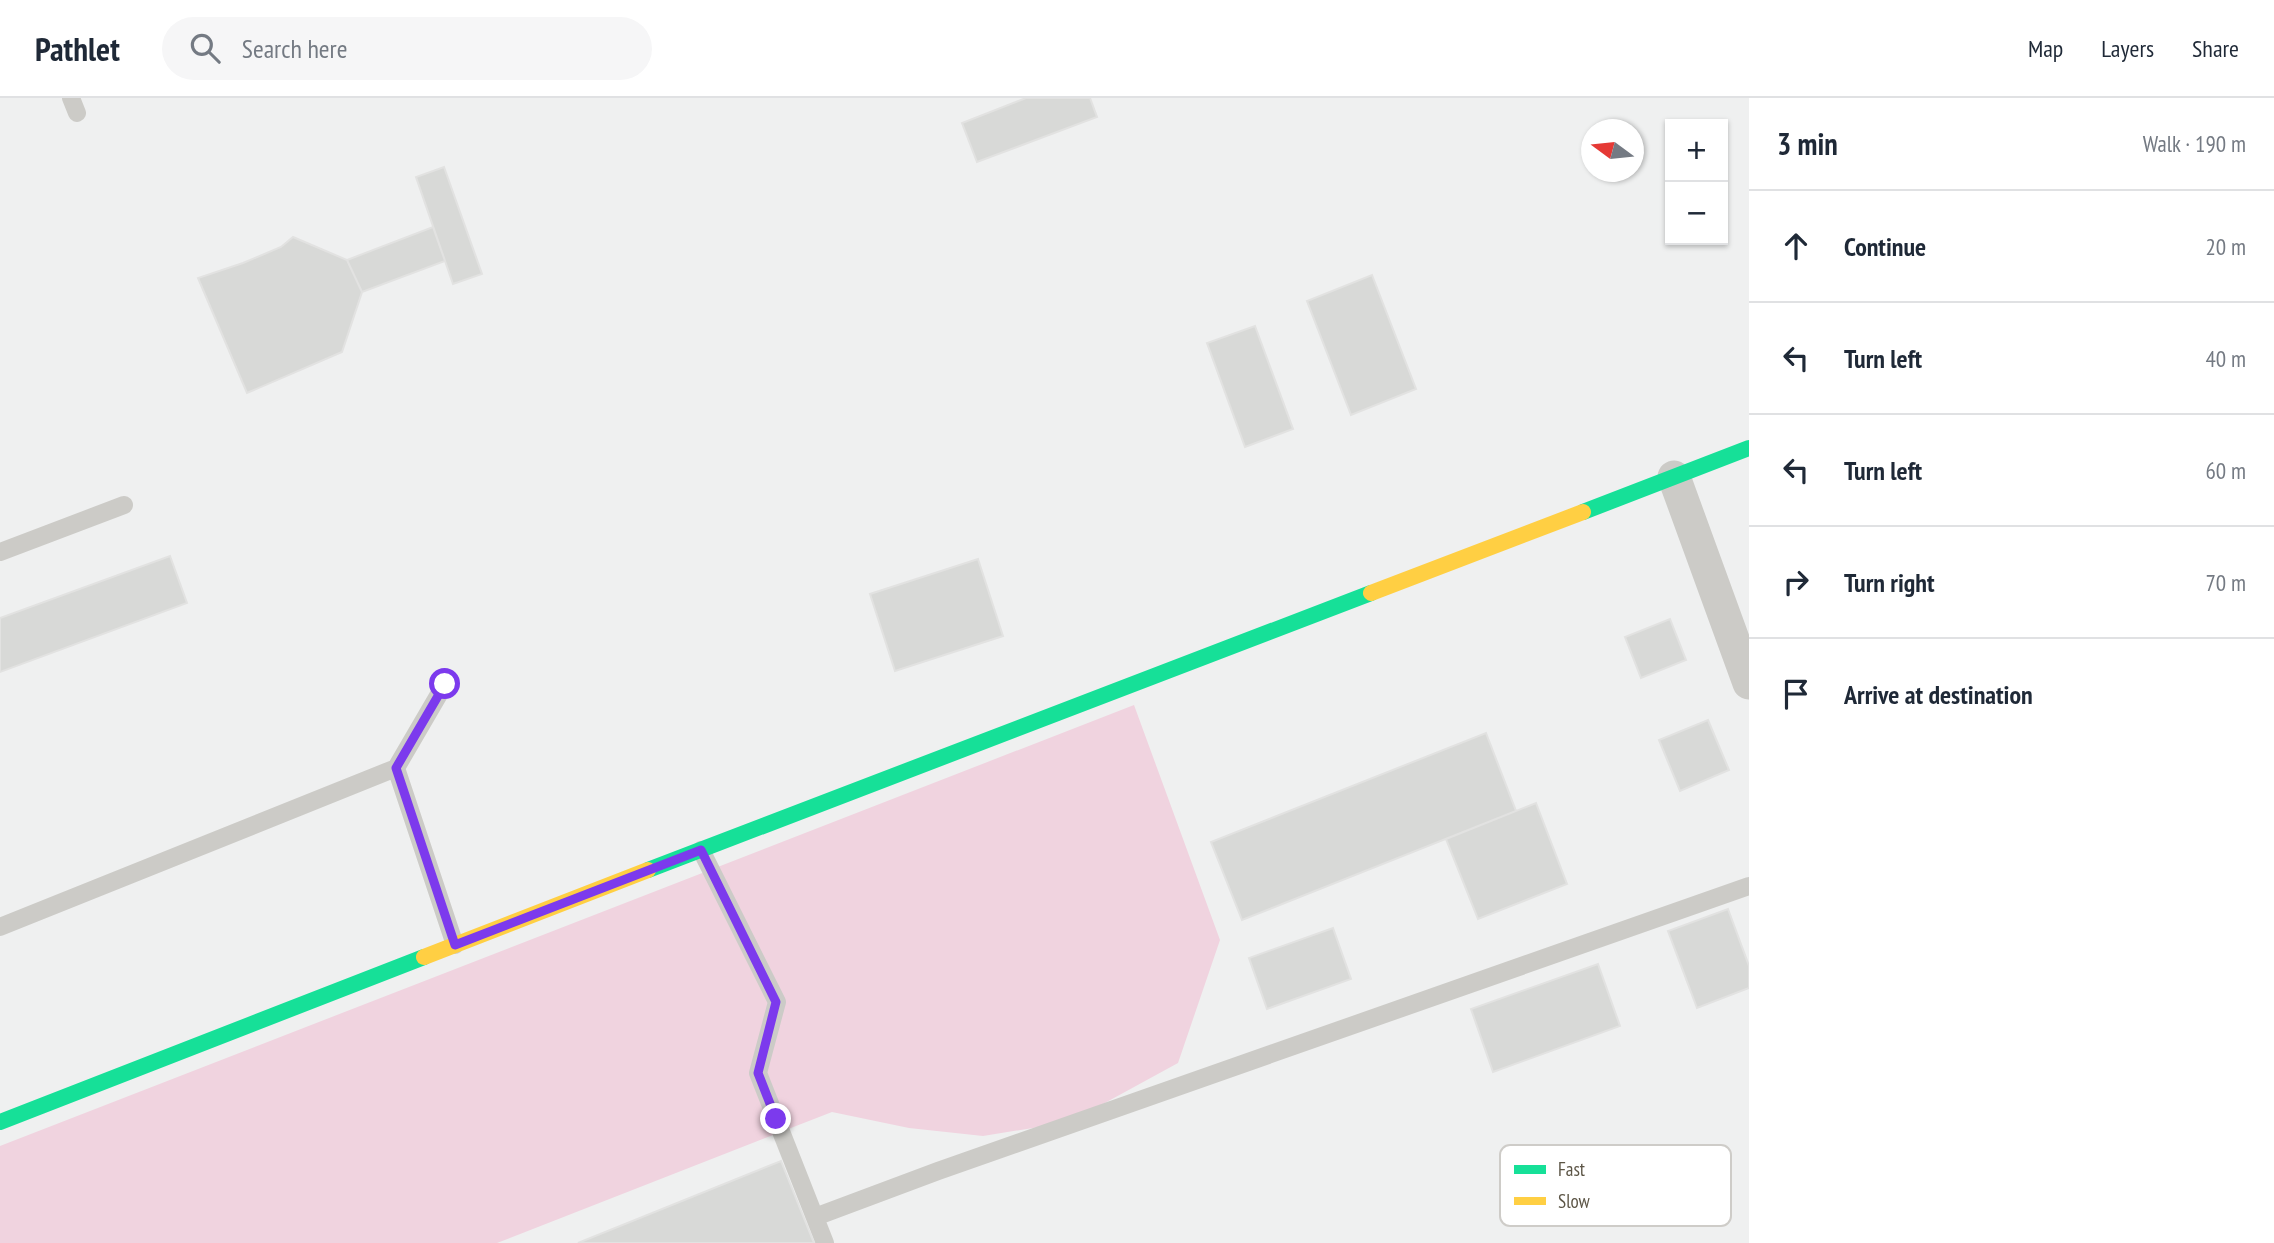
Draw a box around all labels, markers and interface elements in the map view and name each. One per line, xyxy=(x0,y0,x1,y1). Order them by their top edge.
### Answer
search box xyxy=(162,17,652,80)
text: Pathlet xyxy=(35,27,120,70)
icon: search xyxy=(186,29,224,67)
text: Search here xyxy=(242,32,347,65)
text: Map xyxy=(2028,33,2063,64)
text: Layers xyxy=(2101,33,2154,64)
text: Share xyxy=(2192,33,2239,64)
north arrow xyxy=(1581,119,1644,182)
map controls xyxy=(1665,119,1728,245)
button: + xyxy=(1665,119,1728,182)
text: 3 min xyxy=(1777,124,1838,163)
text: Walk · 190 m xyxy=(2143,129,2246,158)
button: − xyxy=(1665,182,1728,245)
icon: ahead xyxy=(1777,227,1815,265)
text: Continue xyxy=(1844,230,1926,263)
text: 20 m xyxy=(2205,232,2246,261)
icon: left xyxy=(1777,339,1815,377)
text: Turn left xyxy=(1844,342,1922,375)
text: 40 m xyxy=(2205,344,2246,373)
icon: left xyxy=(1777,451,1815,489)
text: Turn left xyxy=(1844,454,1922,487)
text: 60 m xyxy=(2205,456,2246,485)
icon: right xyxy=(1777,563,1815,601)
text: Turn right xyxy=(1844,566,1935,599)
text: 70 m xyxy=(2205,568,2246,597)
route start xyxy=(429,668,460,699)
icon: arrive xyxy=(1777,675,1815,713)
text: Arrive at destination xyxy=(1844,678,2033,711)
route end xyxy=(760,1103,791,1134)
legend xyxy=(1500,1145,1731,1226)
text: Fast xyxy=(1558,1157,1586,1181)
text: Slow xyxy=(1558,1189,1591,1213)

